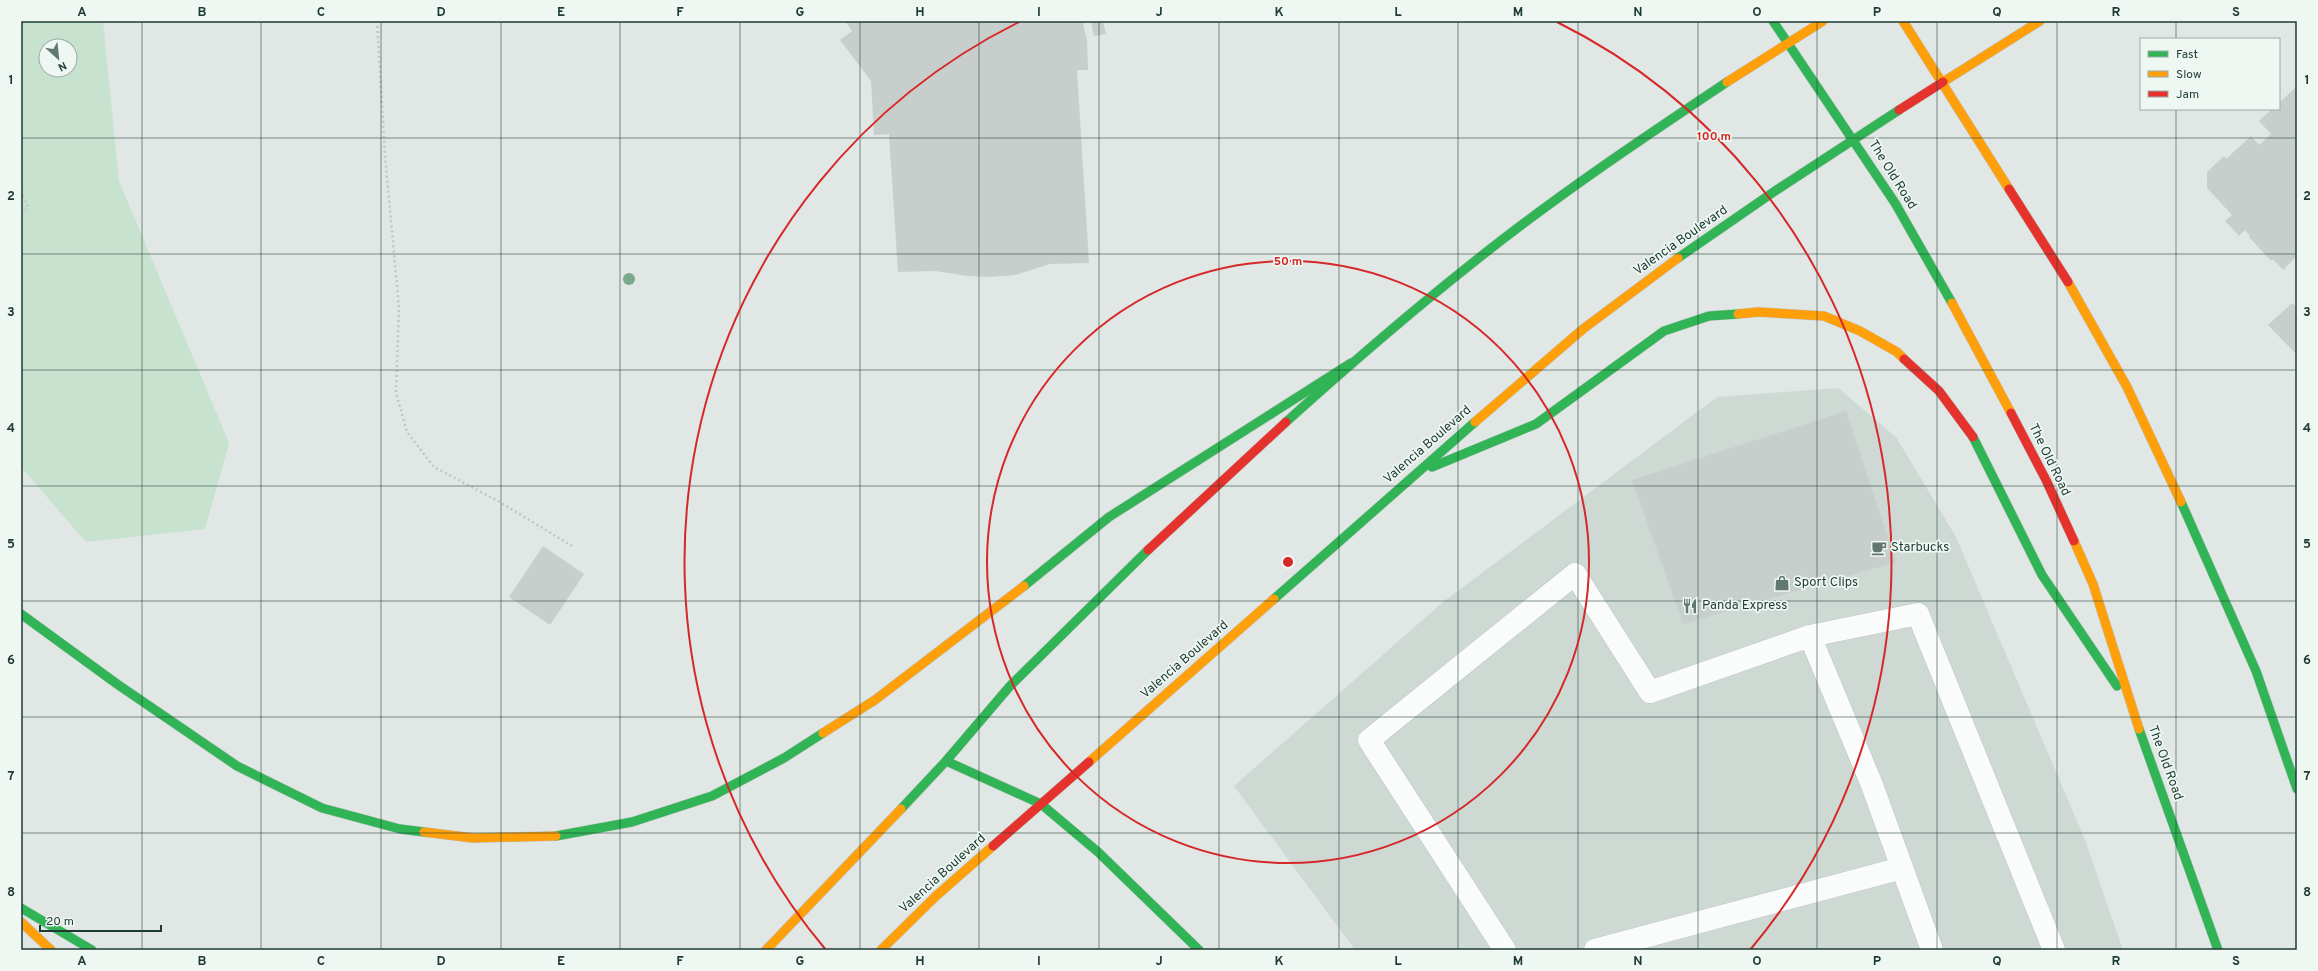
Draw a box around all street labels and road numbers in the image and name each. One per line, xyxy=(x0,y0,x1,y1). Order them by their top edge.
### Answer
street label: The Old Road xyxy=(1864,137,1920,213)
street label: Valencia Boulevard xyxy=(1631,203,1731,279)
street label: Valencia Boulevard xyxy=(1381,403,1475,487)
street label: The Old Road xyxy=(2025,421,2073,499)
street label: Valencia Boulevard xyxy=(1138,618,1232,702)
street label: The Old Road xyxy=(2144,723,2186,803)
street label: Valencia Boulevard xyxy=(896,831,990,917)

